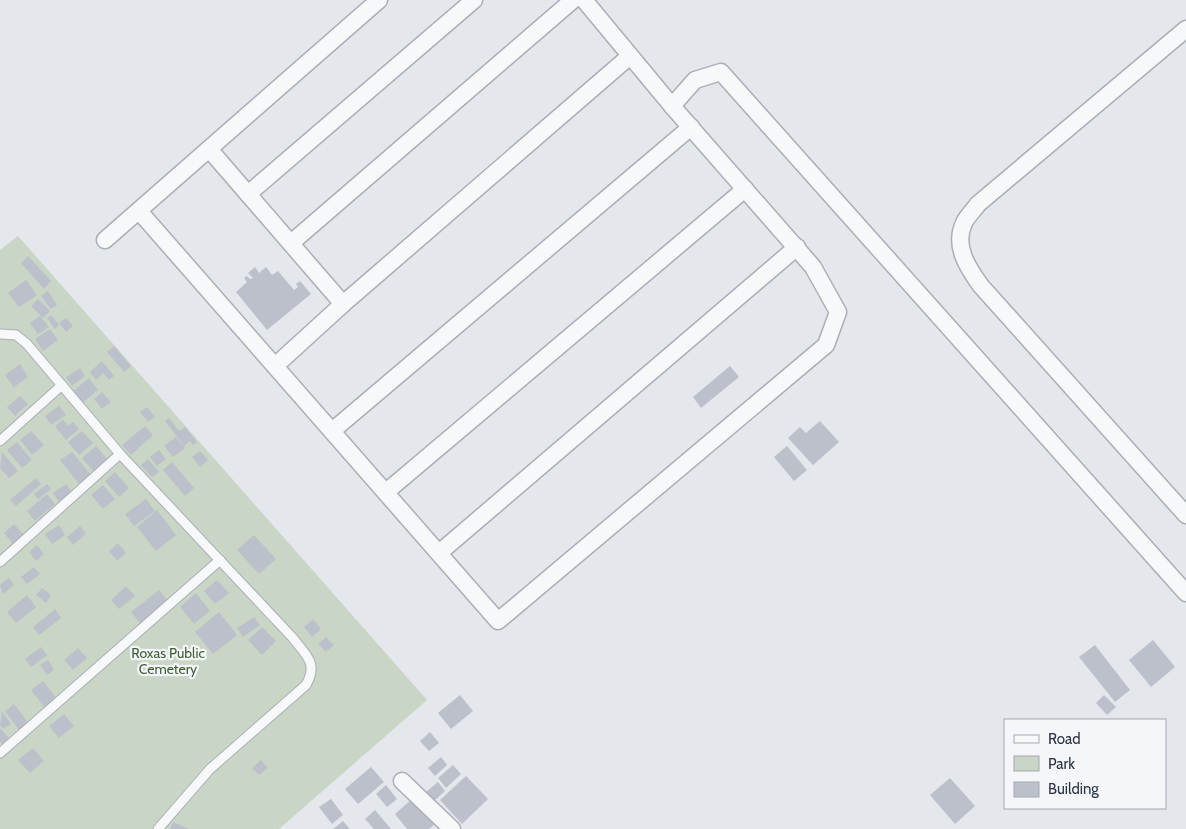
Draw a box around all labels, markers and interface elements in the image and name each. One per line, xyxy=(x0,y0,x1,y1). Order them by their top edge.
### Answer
park label: Roxas Public Cemetery xyxy=(131,644,205,678)
legend xyxy=(1004,719,1166,809)
text: Road xyxy=(1048,730,1081,748)
text: Park xyxy=(1048,755,1075,773)
text: Building xyxy=(1048,780,1099,798)

